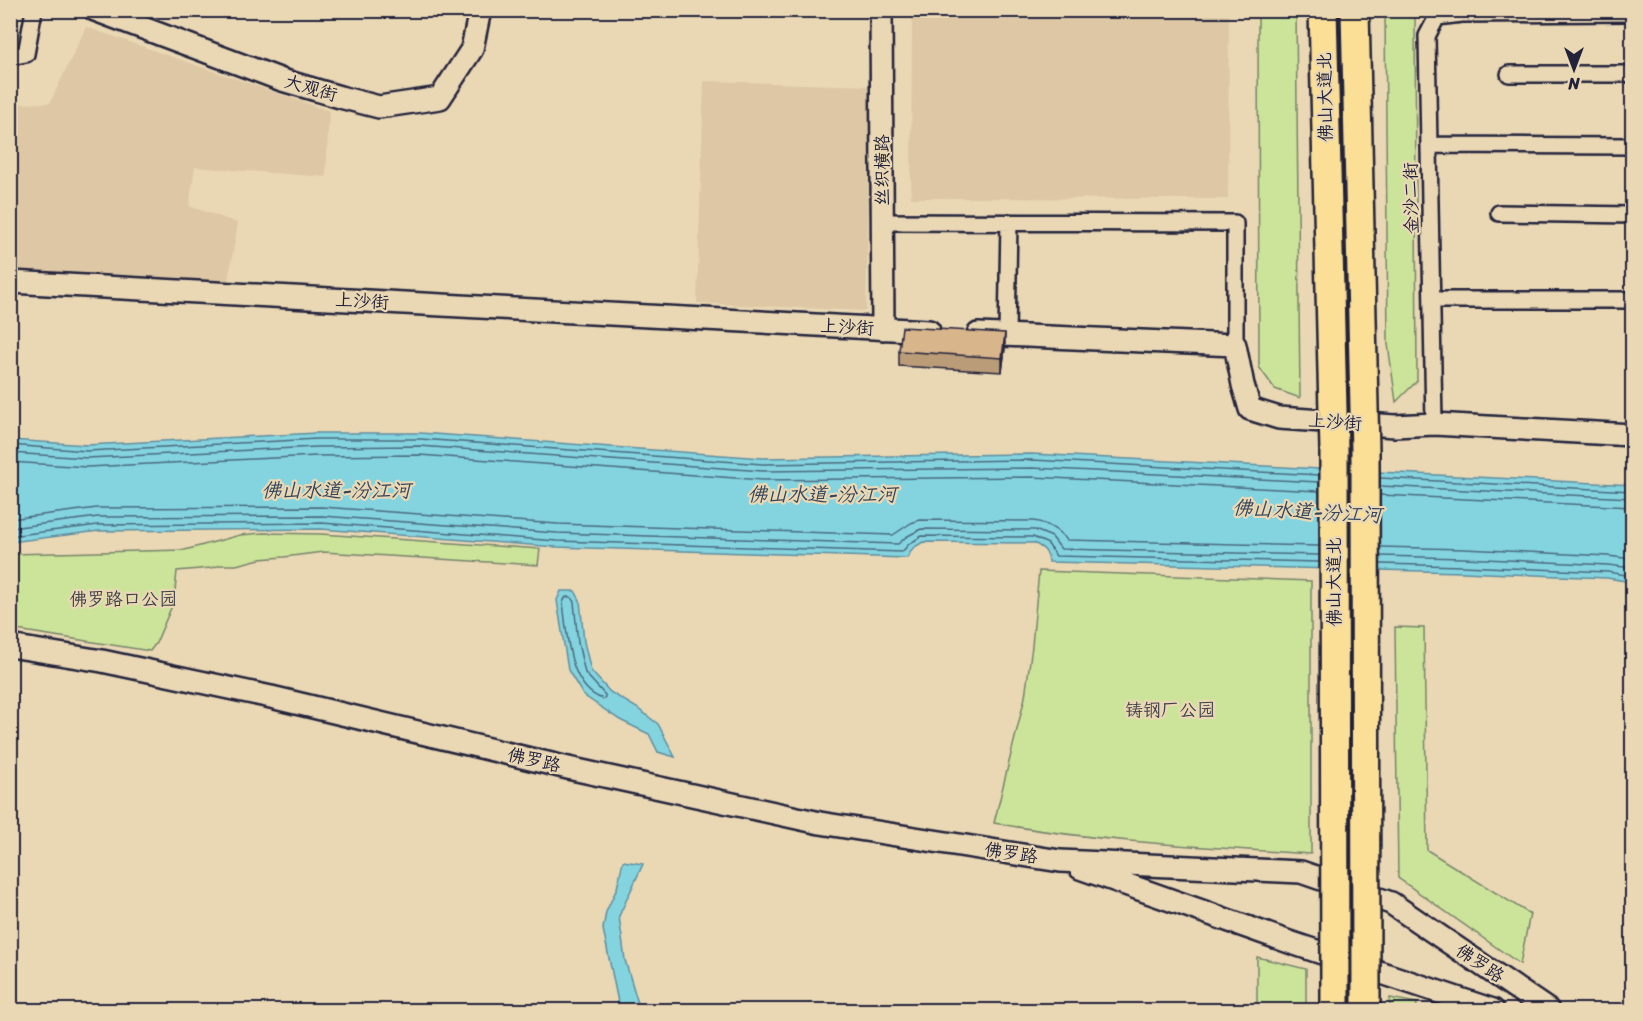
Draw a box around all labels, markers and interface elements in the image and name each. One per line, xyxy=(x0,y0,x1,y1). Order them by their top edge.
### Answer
north arrow xyxy=(1544,39,1604,99)
street label: 佛山大道北 xyxy=(1308,52,1342,142)
street label: 大观街 xyxy=(281,65,341,111)
text: N xyxy=(1568,69,1581,98)
street label: 丝织横路 xyxy=(866,134,898,206)
street label: 金沙二街 xyxy=(1394,162,1428,234)
street label: 上沙街 xyxy=(334,284,390,318)
street label: 上沙街 xyxy=(819,310,875,344)
street label: 上沙街 xyxy=(1307,404,1363,440)
water label: 佛山水道-汾江河 xyxy=(261,473,414,508)
water label: 佛山水道-汾江河 xyxy=(747,477,900,512)
water label: 佛山水道-汾江河 xyxy=(1232,490,1385,533)
street label: 佛山大道北 xyxy=(1318,537,1350,627)
park label: 佛罗路口公园 xyxy=(69,583,177,615)
park label: 铸钢厂公园 xyxy=(1125,694,1215,726)
street label: 佛罗路 xyxy=(504,738,564,782)
street label: 佛罗路 xyxy=(982,833,1040,873)
street label: 佛罗路 xyxy=(1449,935,1511,991)

